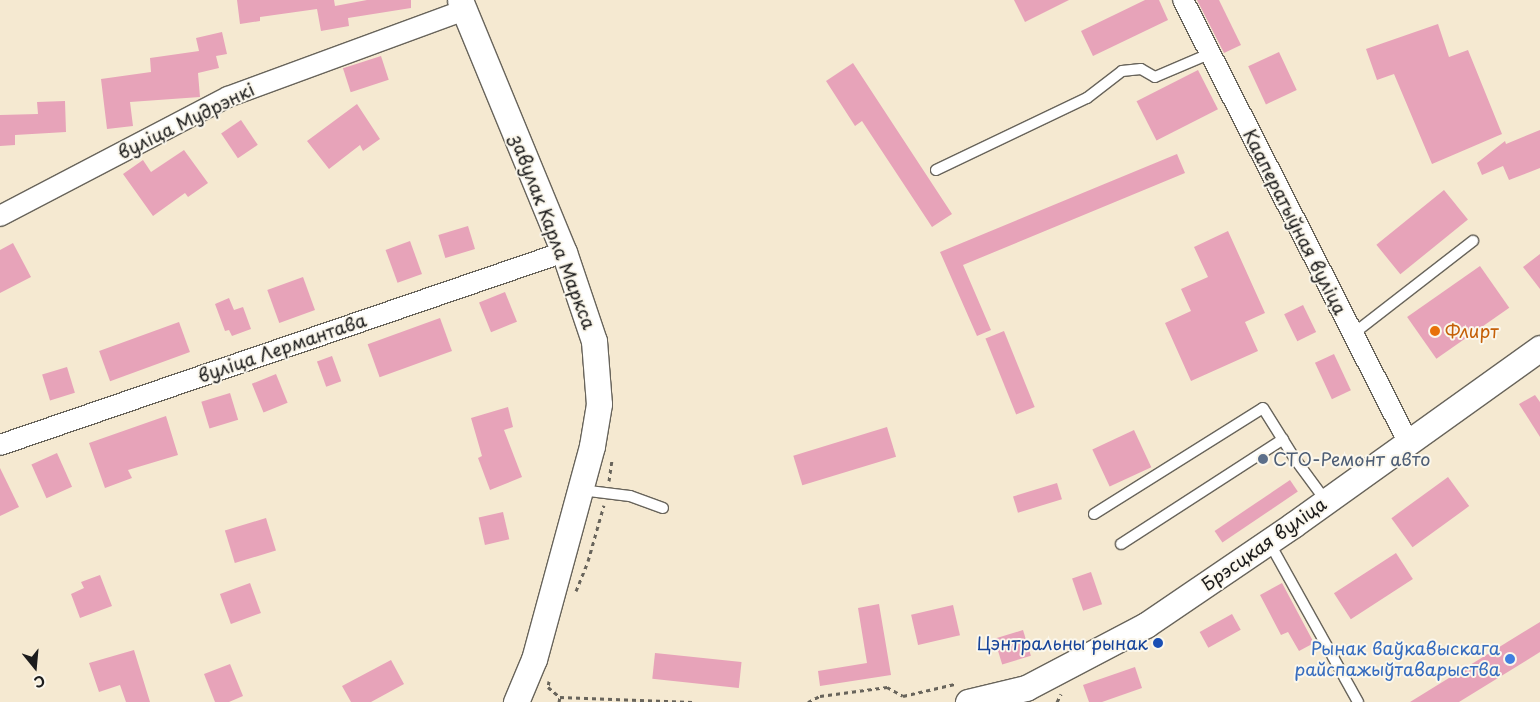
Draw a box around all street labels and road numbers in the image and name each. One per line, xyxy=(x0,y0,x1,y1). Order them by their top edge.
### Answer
street label: вуліца Мудрэнкі xyxy=(114,79,258,163)
street label: Кааператыўная вуліца xyxy=(1239,125,1351,319)
street label: завулак Карла Маркса xyxy=(506,131,600,333)
street label: вуліца Лермантава xyxy=(195,309,369,387)
street label: Брэсцкая вуліца xyxy=(1197,493,1331,595)

